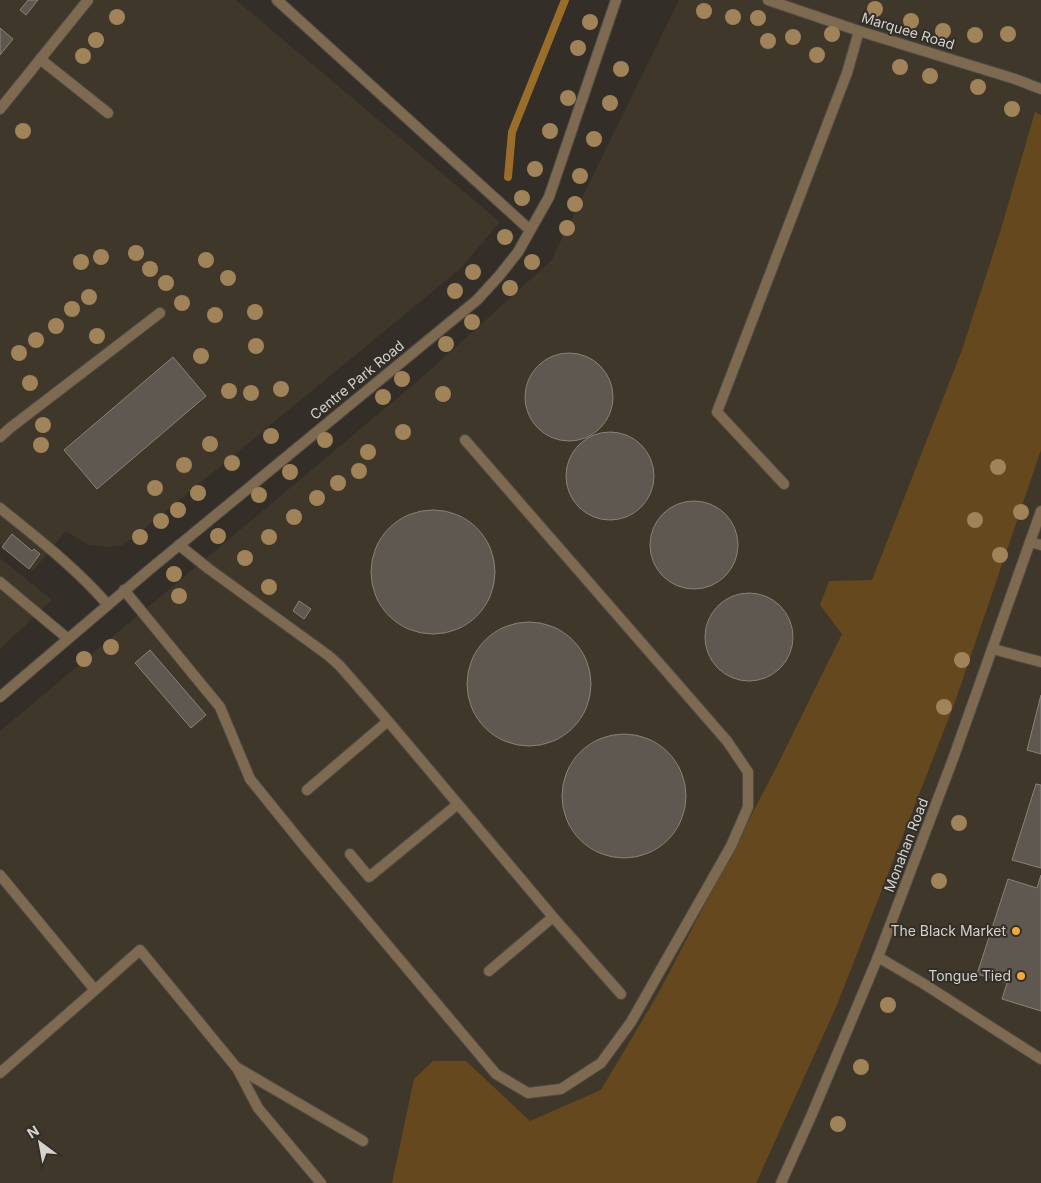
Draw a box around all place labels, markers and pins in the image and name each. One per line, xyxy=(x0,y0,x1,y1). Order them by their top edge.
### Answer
place label: The Black Market xyxy=(890,922,1006,939)
marker: The Black Market xyxy=(1010,925,1022,937)
place label: Tongue Tied xyxy=(928,967,1011,984)
marker: Tongue Tied xyxy=(1015,970,1027,982)

